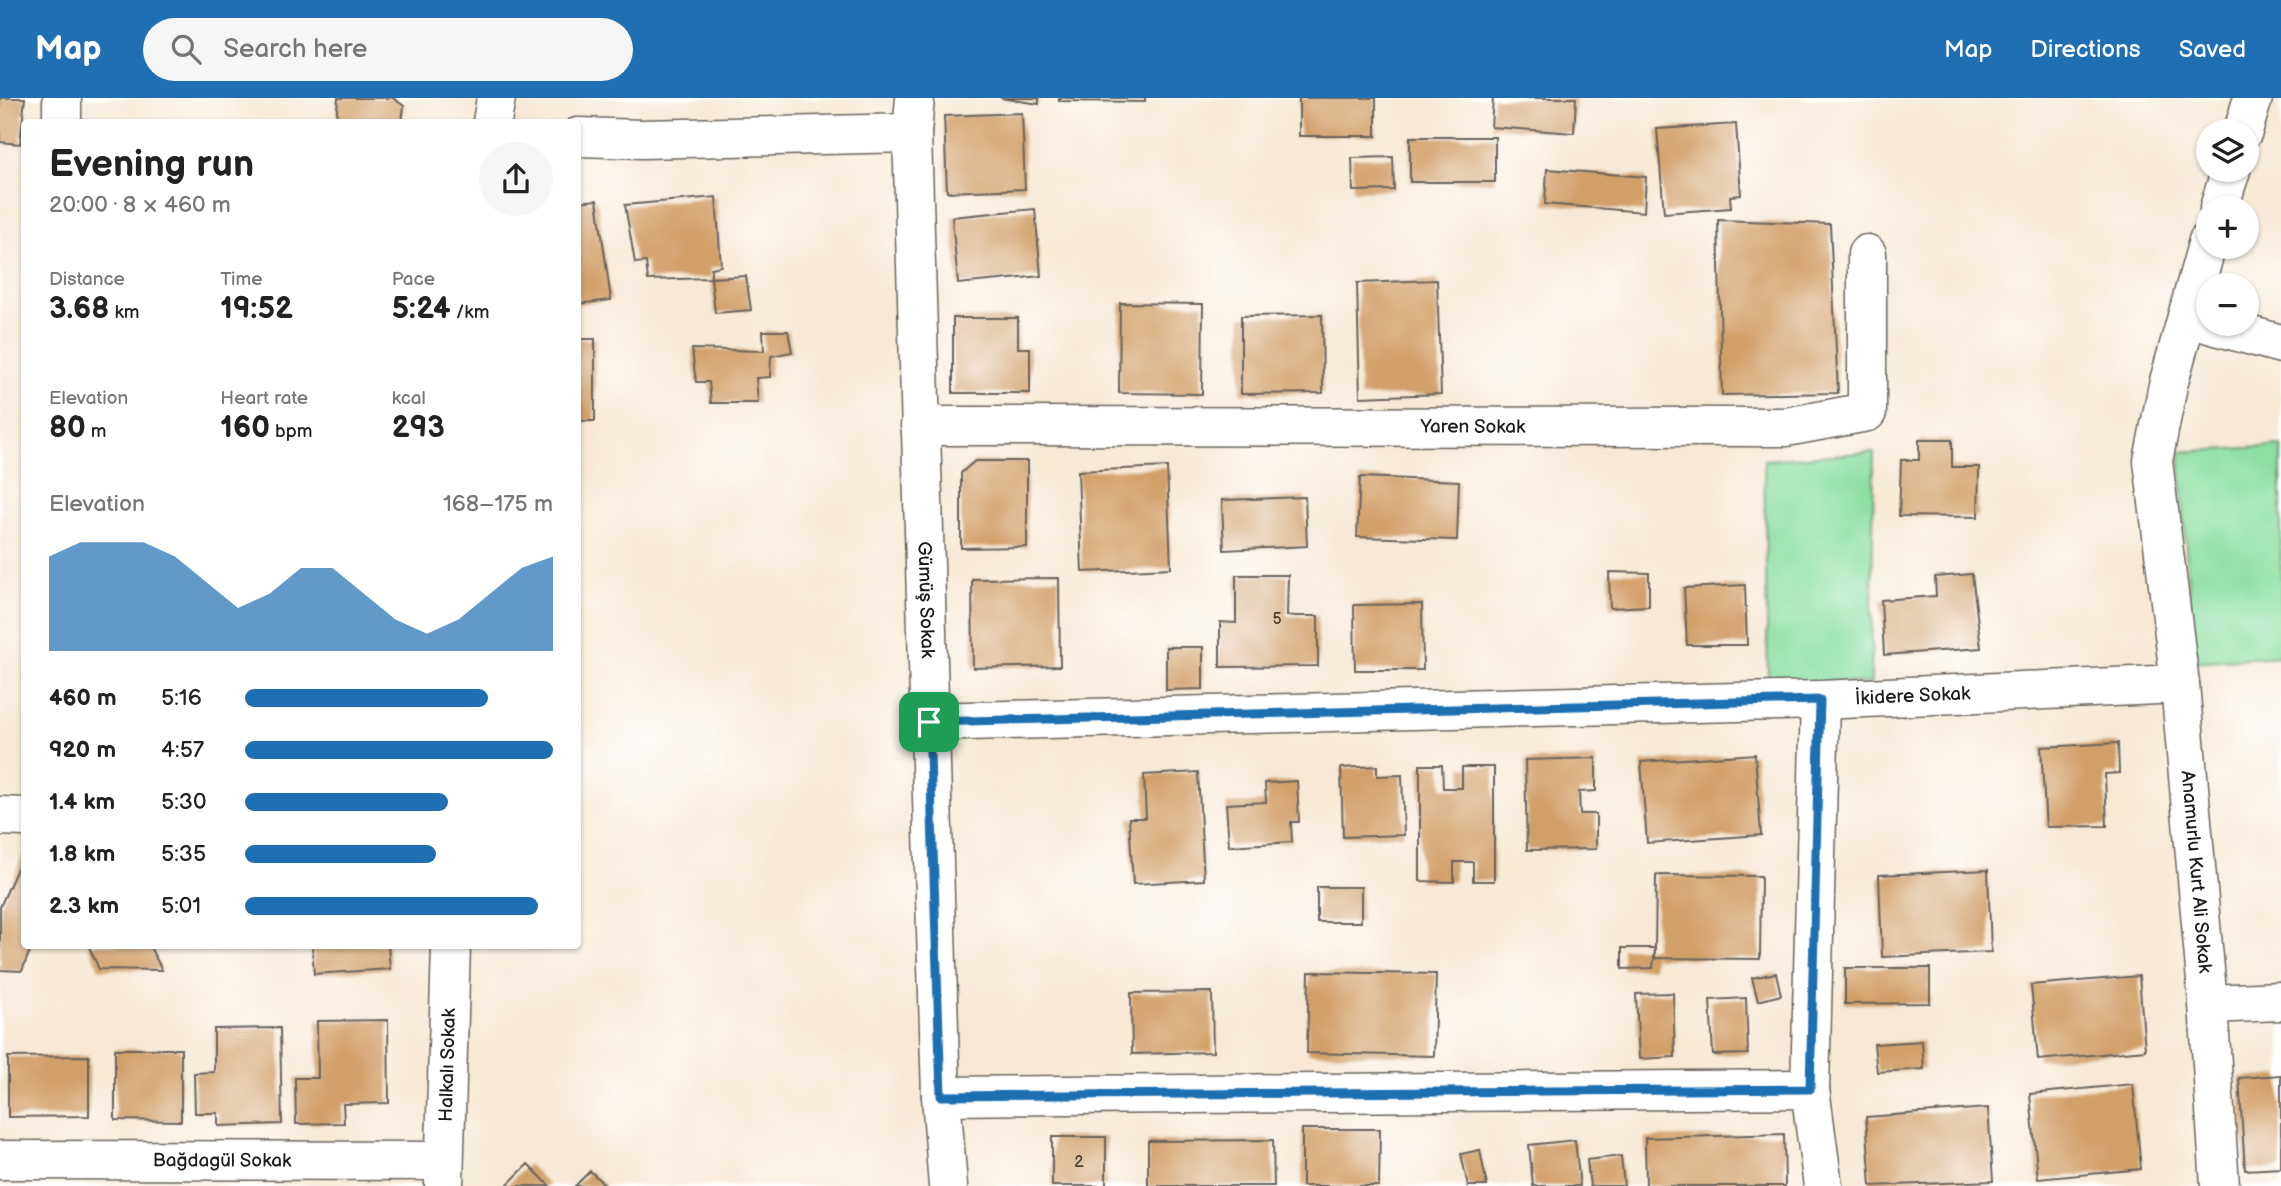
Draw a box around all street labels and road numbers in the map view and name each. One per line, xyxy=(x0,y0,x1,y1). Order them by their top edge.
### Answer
street label: Yaren Sokak xyxy=(1420,415,1526,438)
street label: Gümüş Sokak xyxy=(913,541,939,659)
street label: İkidere Sokak xyxy=(1855,682,1971,710)
street label: Anamurlu Kurt Ali Sokak xyxy=(2176,770,2217,975)
street label: Halkalı Sokak xyxy=(434,1007,461,1122)
street label: Bağdagül Sokak xyxy=(153,1149,292,1172)

